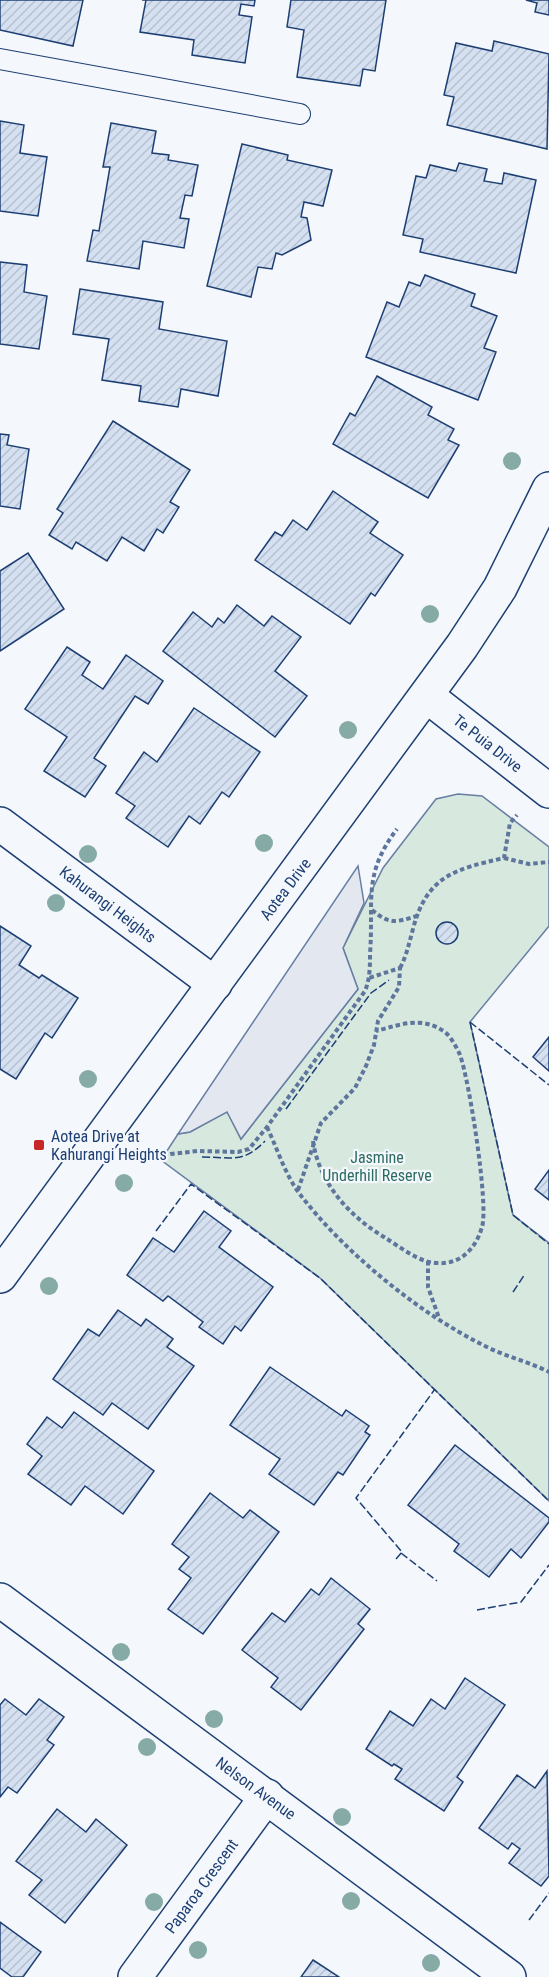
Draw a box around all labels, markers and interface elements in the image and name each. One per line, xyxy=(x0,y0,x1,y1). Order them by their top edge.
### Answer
street label: Te Puia Drive xyxy=(449,711,526,776)
street label: Aotea Drive xyxy=(256,855,315,924)
street label: Kahurangi Heights xyxy=(56,862,160,947)
place label: Aotea Drive at Kahurangi Heights xyxy=(51,1127,167,1164)
marker: Aotea Drive at Kahurangi Heights xyxy=(32,1138,46,1152)
park label: Jasmine Underhill Reserve xyxy=(322,1148,432,1185)
street label: Nelson Avenue xyxy=(212,1753,299,1824)
street label: Paparoa Crescent xyxy=(161,1835,242,1937)

